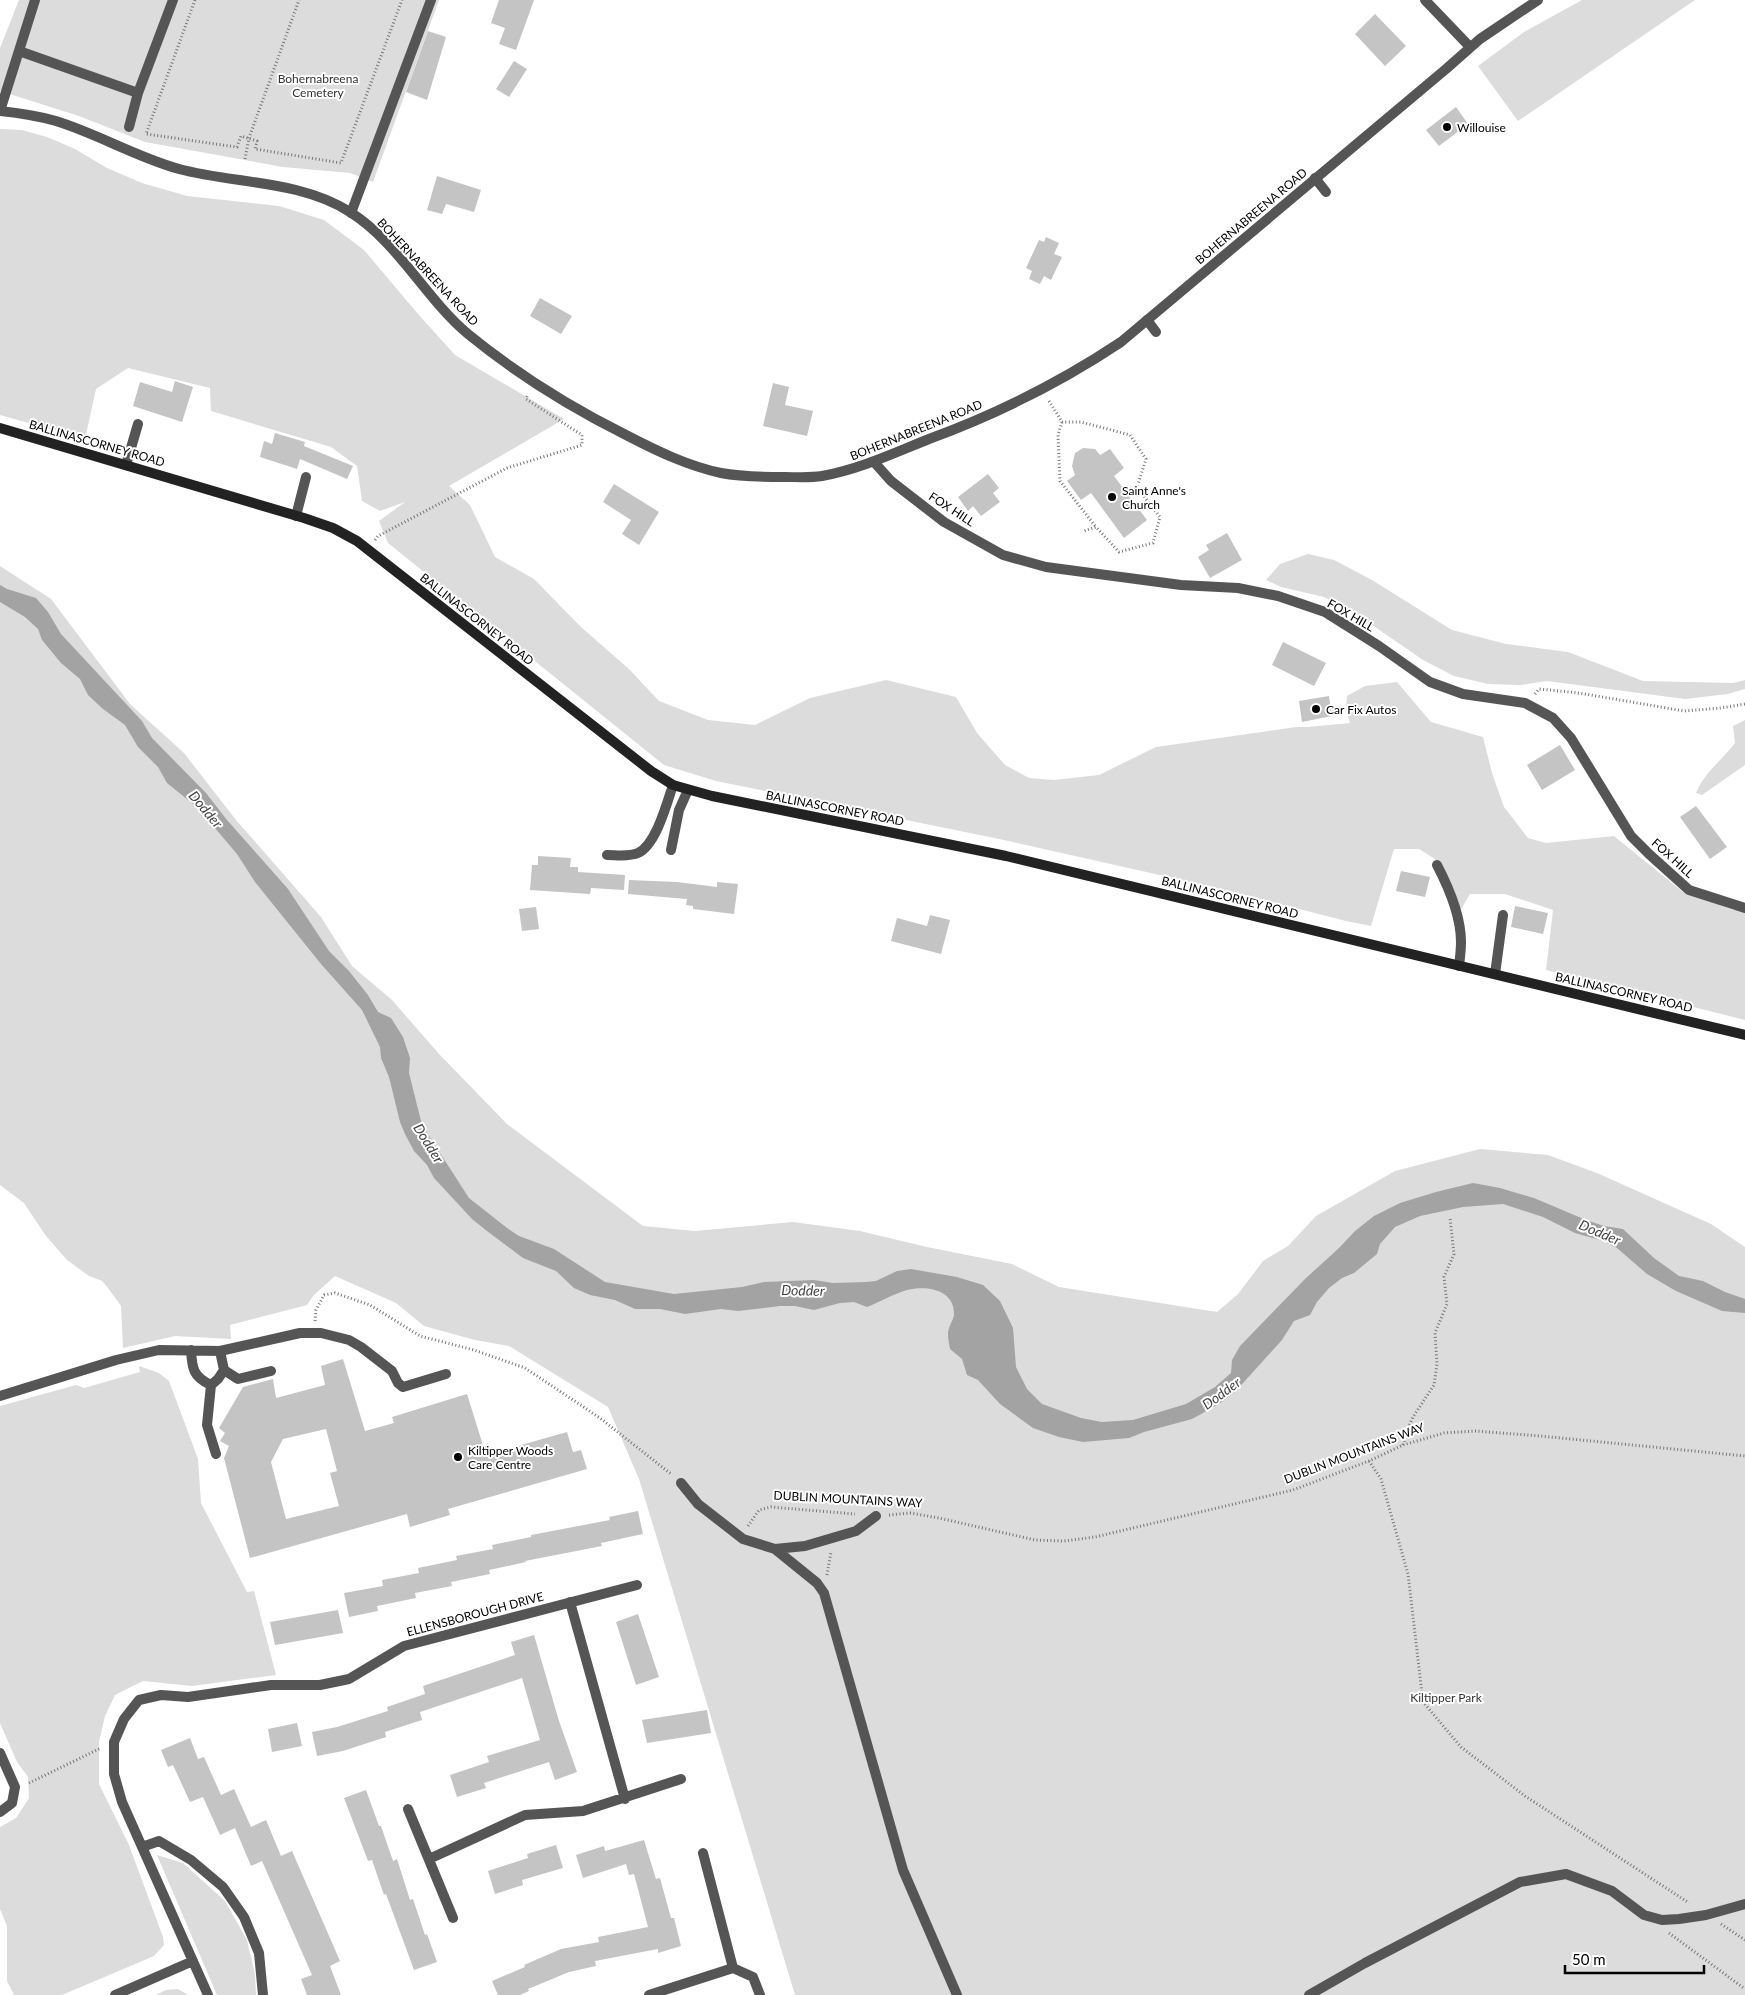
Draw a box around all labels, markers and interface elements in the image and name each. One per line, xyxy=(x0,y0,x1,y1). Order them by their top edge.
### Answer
park label: Bohernabreena Cemetery xyxy=(278,71,358,100)
place label: Willouise xyxy=(1457,120,1506,135)
marker: Willouise xyxy=(1441,121,1453,133)
street label: BOHERNABREENA ROAD xyxy=(1192,165,1310,267)
street label: BOHERNABREENA ROAD xyxy=(374,215,482,329)
street label: BOHERNABREENA ROAD xyxy=(848,397,984,463)
street label: BALLINASCORNEY ROAD xyxy=(27,416,167,470)
place label: Saint Anne's Church xyxy=(1122,483,1186,512)
street label: FOX HILL xyxy=(926,489,978,529)
marker: Saint Anne's Church xyxy=(1106,491,1118,503)
street label: BALLINASCORNEY ROAD xyxy=(417,570,537,668)
street label: FOX HILL xyxy=(1325,596,1377,634)
place label: Car Fix Autos xyxy=(1326,702,1396,717)
marker: Car Fix Autos xyxy=(1310,703,1322,715)
water label: Dodder xyxy=(186,787,227,831)
street label: BALLINASCORNEY ROAD xyxy=(765,787,905,829)
street label: FOX HILL xyxy=(1649,835,1697,881)
street label: BALLINASCORNEY ROAD xyxy=(1160,873,1300,921)
street label: BALLINASCORNEY ROAD xyxy=(1554,969,1694,1015)
water label: Dodder xyxy=(410,1120,448,1166)
water label: Dodder xyxy=(1577,1216,1623,1248)
water label: Dodder xyxy=(781,1281,825,1299)
water label: Dodder xyxy=(1198,1373,1244,1413)
street label: DUBLIN MOUNTAINS WAY xyxy=(1282,1419,1427,1487)
place label: Kiltipper Woods Care Centre xyxy=(468,1443,553,1472)
marker: Kiltipper Woods Care Centre xyxy=(452,1451,464,1463)
street label: DUBLIN MOUNTAINS WAY xyxy=(773,1488,923,1510)
street label: ELLENSBOROUGH DRIVE xyxy=(405,1588,545,1640)
park label: Kiltipper Park xyxy=(1410,1690,1483,1705)
scale bar xyxy=(1565,1942,1704,1974)
text: 50 m xyxy=(1572,1950,1606,1968)

